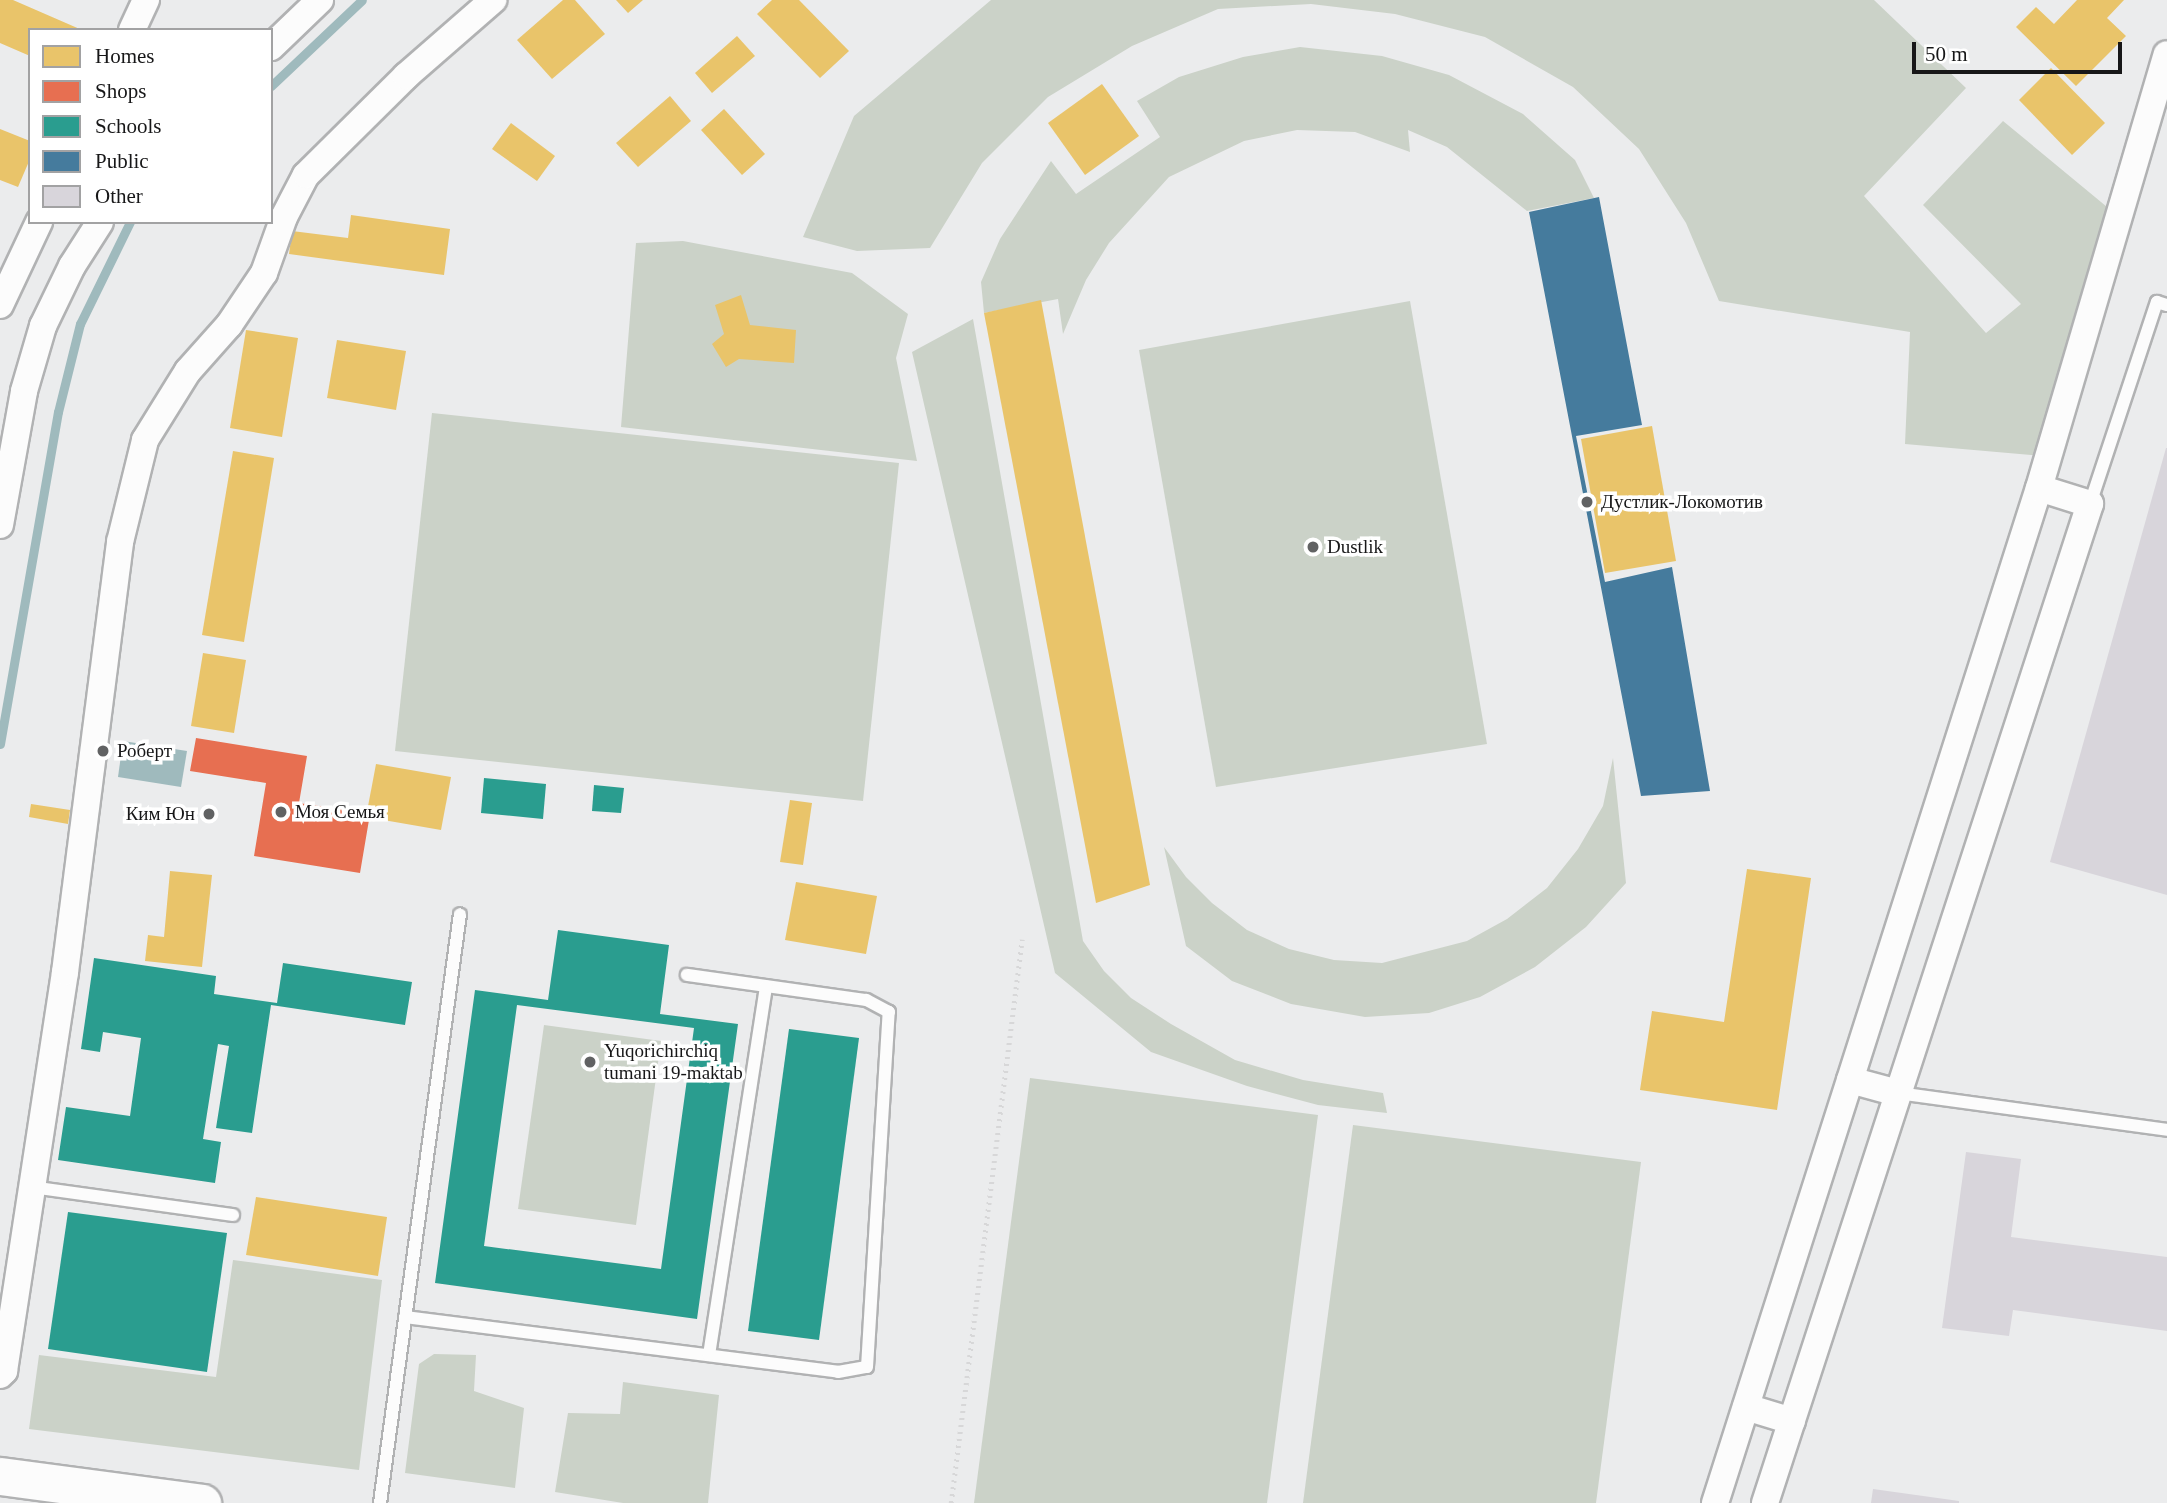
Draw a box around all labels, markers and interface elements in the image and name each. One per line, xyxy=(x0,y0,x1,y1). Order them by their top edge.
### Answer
legend xyxy=(28,28,273,224)
scale bar xyxy=(1915,28,2125,72)
text: 50 m xyxy=(1925,42,1968,66)
text: Homes xyxy=(95,44,155,68)
text: Shops xyxy=(95,79,146,103)
text: Schools xyxy=(95,114,162,138)
text: Public xyxy=(95,149,149,173)
text: Other xyxy=(95,184,143,208)
place label: Дустлик-Локомотив xyxy=(1601,491,1763,513)
marker: Дустлик-Локомотив xyxy=(1579,494,1595,510)
place label: Dustlik xyxy=(1327,536,1383,558)
marker: Dustlik xyxy=(1305,539,1321,555)
place label: Роберт xyxy=(117,740,172,762)
marker: Роберт xyxy=(95,743,111,759)
place label: Моя Семья xyxy=(295,801,385,823)
place label: Ким Юн xyxy=(126,803,195,825)
marker: Моя Семья xyxy=(273,804,289,820)
marker: Ким Юн xyxy=(201,806,217,822)
place label: Yuqorichirchiq tumani 19-maktab xyxy=(604,1040,743,1084)
marker: Yuqorichirchiq tumani 19-maktab xyxy=(582,1054,598,1070)

